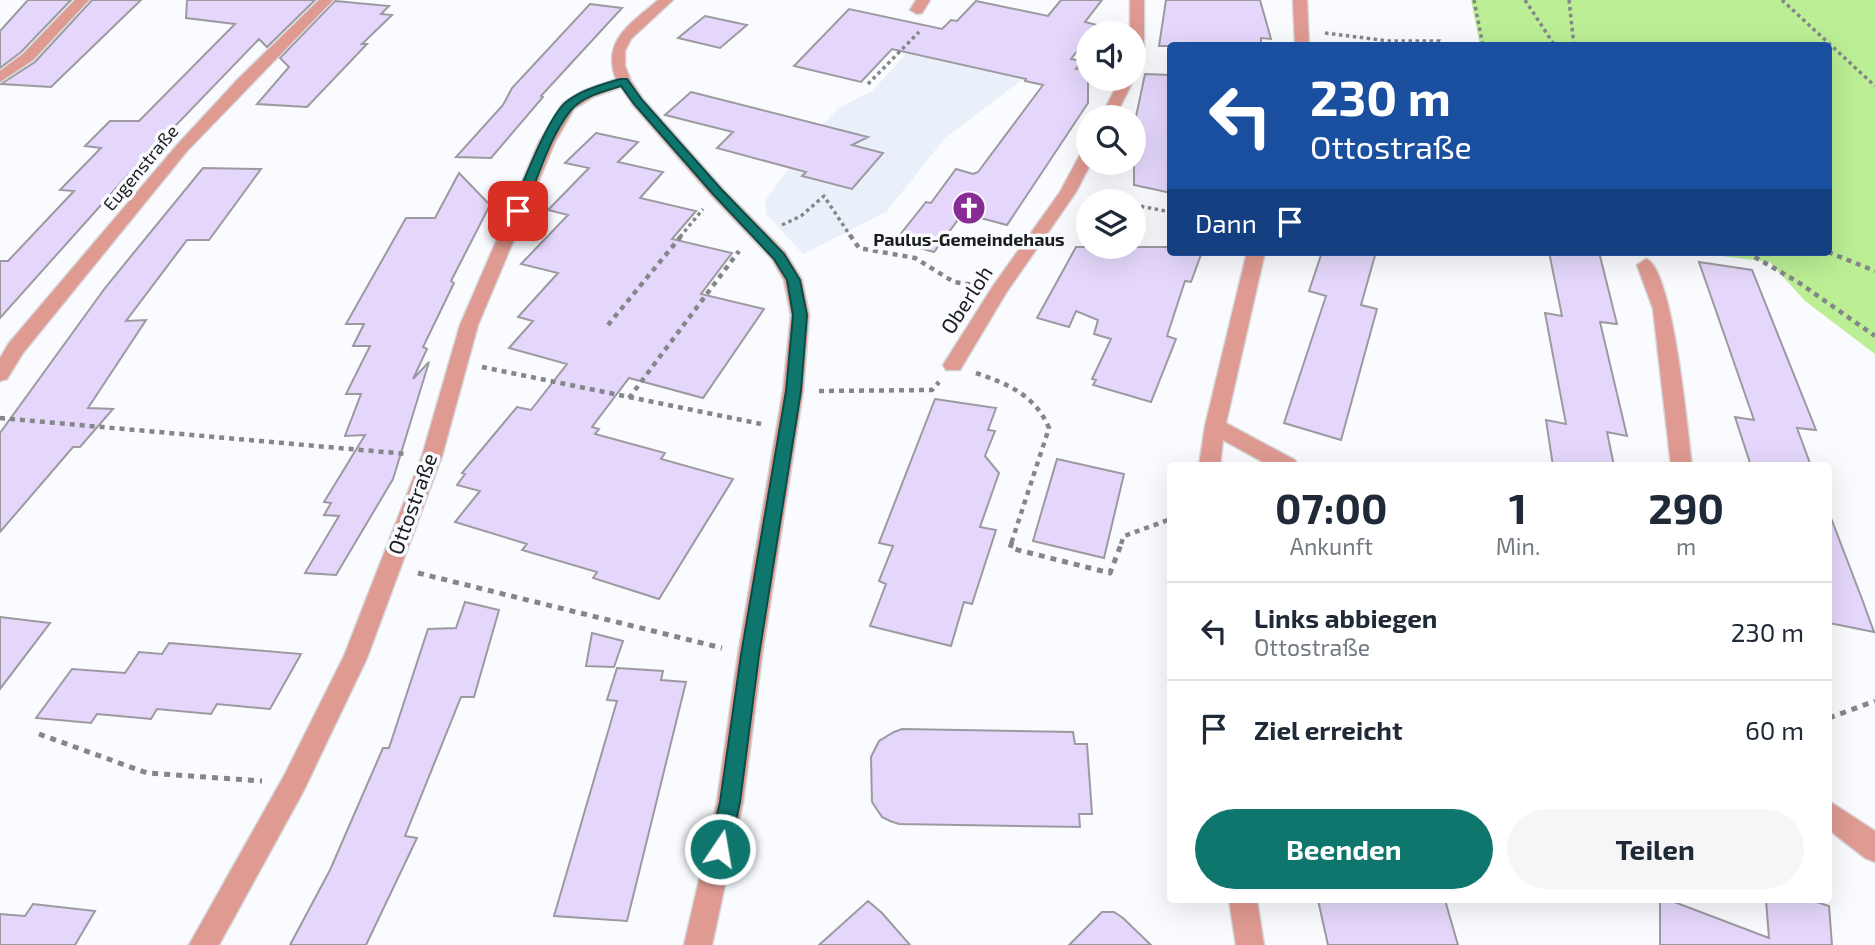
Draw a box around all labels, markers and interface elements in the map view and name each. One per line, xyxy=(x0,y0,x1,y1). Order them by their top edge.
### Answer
map controls xyxy=(1076,21,1146,259)
button: sound xyxy=(1076,21,1146,91)
text: 230 m xyxy=(1310,67,1451,126)
icon: left xyxy=(1195,70,1286,161)
button: search xyxy=(1076,105,1146,175)
street label: Eugenstraße xyxy=(98,120,183,215)
text: Ottostraße xyxy=(1310,127,1472,165)
pin xyxy=(488,181,548,241)
church icon: Paulus-Gemeindehaus xyxy=(950,189,988,227)
button: layers xyxy=(1076,189,1146,259)
icon: arrive xyxy=(499,192,537,230)
icon: arrive xyxy=(1271,203,1309,241)
text: Dann xyxy=(1195,207,1257,238)
place label: Paulus-Gemeindehaus xyxy=(873,228,1065,250)
street label: Oberloh xyxy=(935,260,997,338)
street label: Ottostraße xyxy=(382,449,441,558)
text: 07:00 xyxy=(1275,482,1388,532)
text: 1 xyxy=(1509,482,1527,532)
text: 290 xyxy=(1648,482,1724,532)
text: Ankunft xyxy=(1290,532,1373,560)
text: Min. xyxy=(1496,532,1540,560)
text: m xyxy=(1676,532,1696,560)
text: Links abbiegen xyxy=(1254,602,1438,633)
icon: left xyxy=(1195,612,1233,650)
text: 230 m xyxy=(1731,616,1804,647)
text: Ottostraße xyxy=(1254,633,1370,661)
icon: arrive xyxy=(1195,710,1233,748)
text: Ziel erreicht xyxy=(1254,714,1403,745)
text: 60 m xyxy=(1745,714,1804,745)
button: Beenden xyxy=(1195,809,1493,889)
button: Teilen xyxy=(1507,809,1804,889)
position arrow xyxy=(683,812,757,886)

